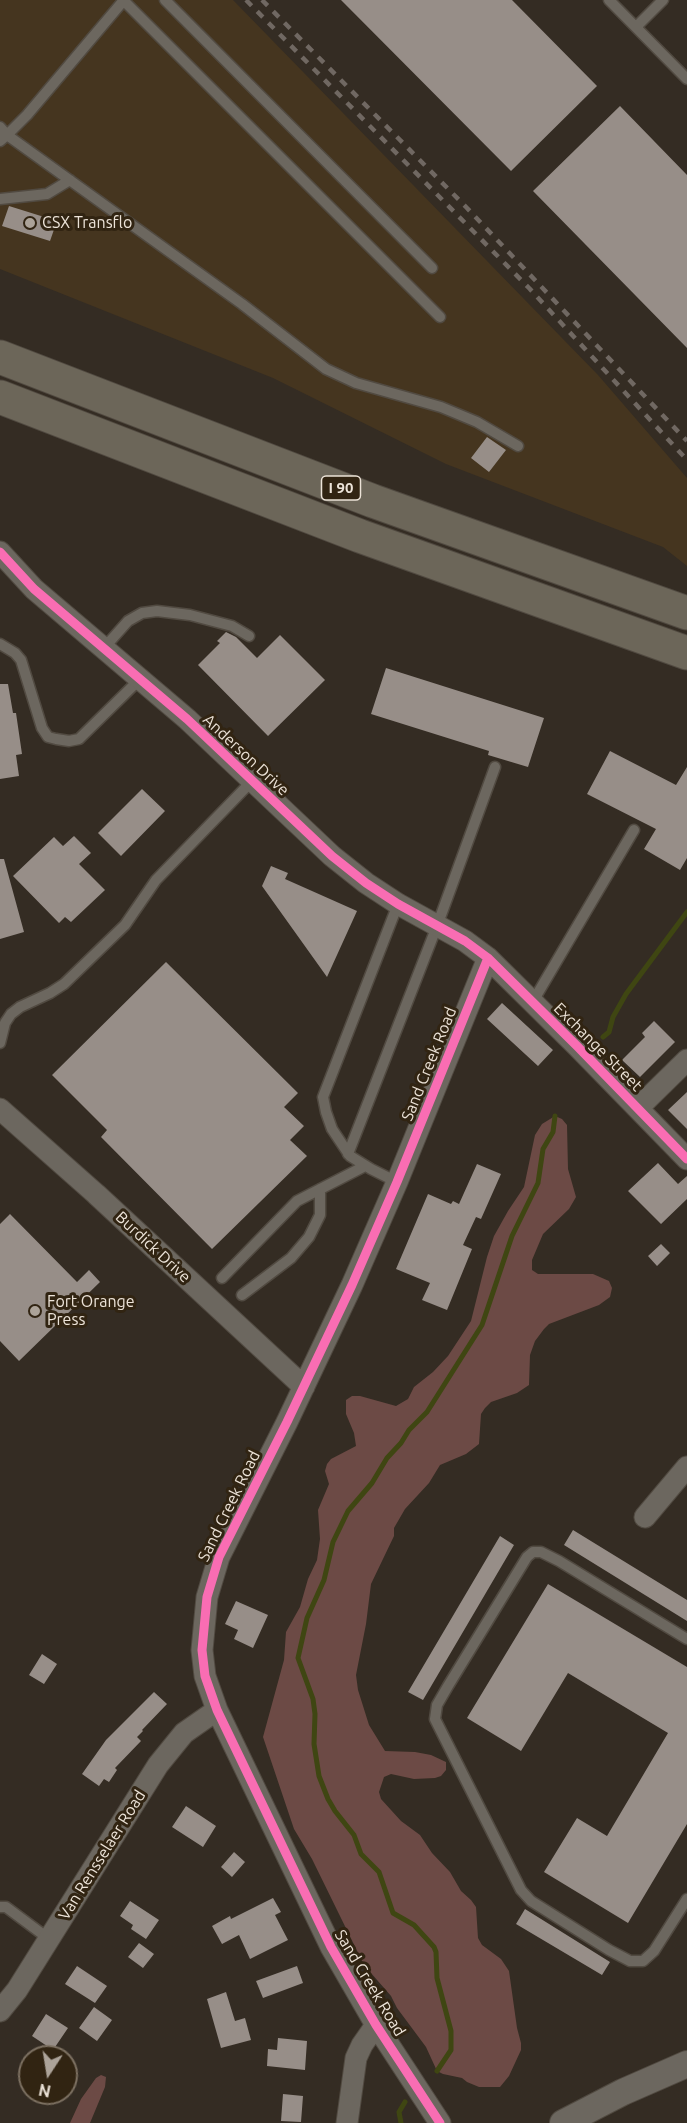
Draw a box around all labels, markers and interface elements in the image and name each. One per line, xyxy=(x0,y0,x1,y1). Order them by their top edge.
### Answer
place label: CSX Transflo xyxy=(42,213,132,233)
marker: CSX Transflo xyxy=(23,216,37,230)
road number: I 90 xyxy=(322,476,360,500)
street label: Anderson Drive xyxy=(199,710,293,800)
street label: Exchange Street xyxy=(550,999,646,1095)
street label: Sand Creek Road xyxy=(397,1004,461,1124)
street label: Burdick Drive xyxy=(111,1207,195,1287)
place label: Fort Orange Press xyxy=(47,1292,135,1330)
marker: Fort Orange Press xyxy=(28,1304,42,1318)
street label: Sand Creek Road xyxy=(194,1447,264,1565)
street label: Van Rensselaer Road xyxy=(54,1787,150,1923)
street label: Sand Creek Road xyxy=(331,1926,409,2040)
north arrow xyxy=(18,2045,78,2105)
text: N xyxy=(37,2081,52,2101)

